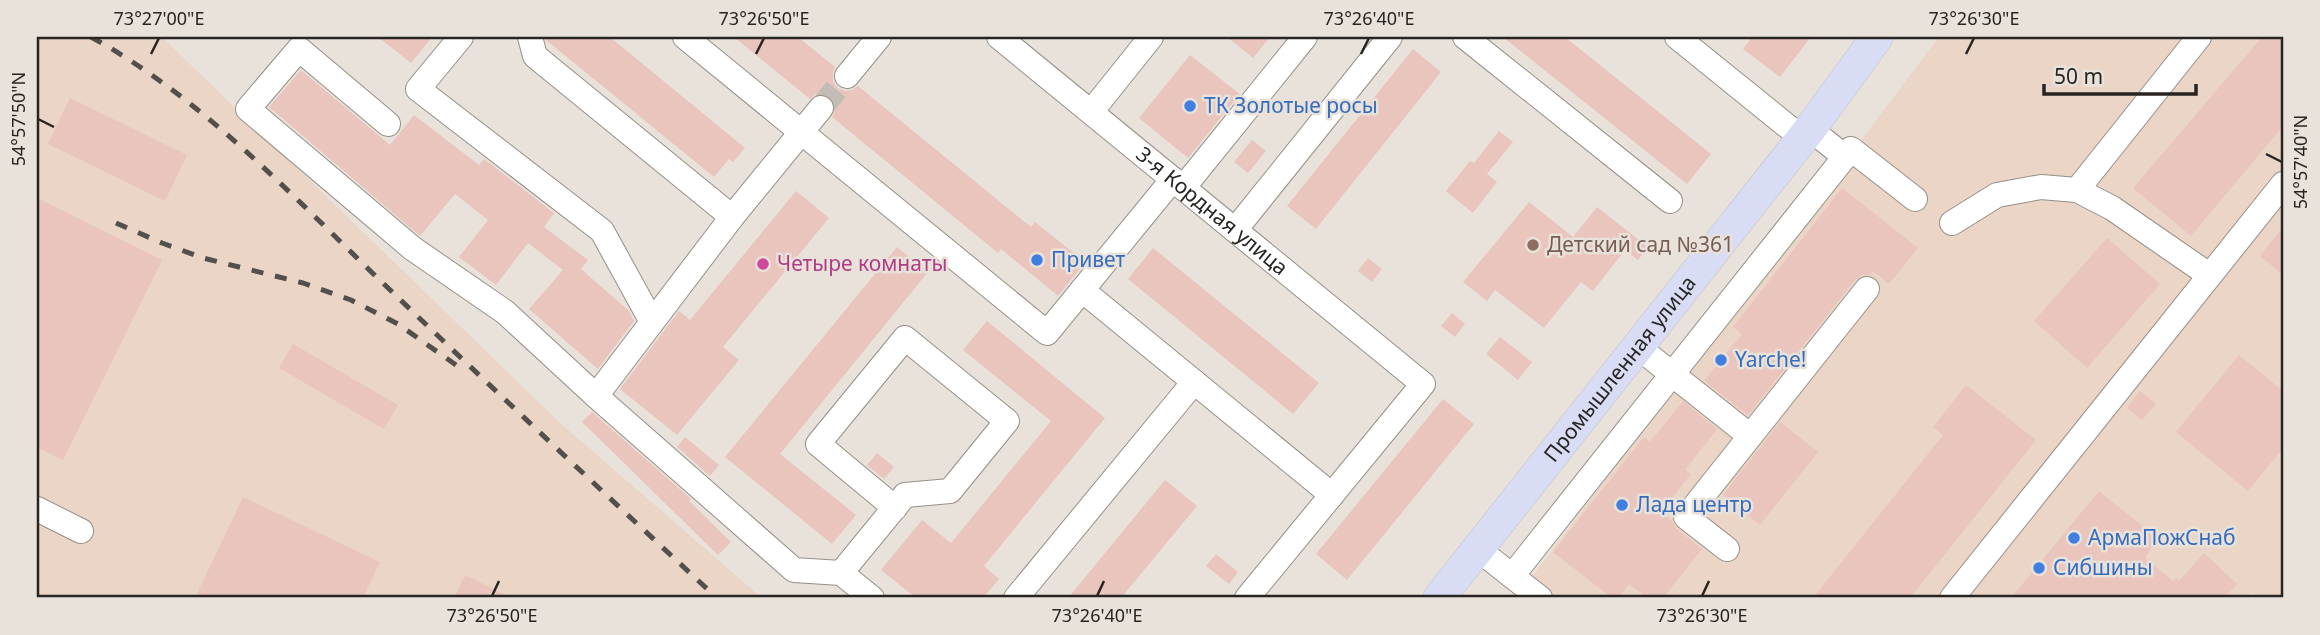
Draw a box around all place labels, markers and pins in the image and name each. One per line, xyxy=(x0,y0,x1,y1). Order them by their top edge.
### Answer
place label: ТК Золотые росы xyxy=(1204,91,1378,119)
marker: ТК Золотые росы xyxy=(1182,98,1198,114)
place label: Детский сад №361 xyxy=(1547,230,1734,258)
marker: Детский сад №361 xyxy=(1525,237,1541,253)
place label: Привет xyxy=(1051,245,1125,273)
place label: Четыре комнаты xyxy=(777,249,947,277)
marker: Привет xyxy=(1029,252,1045,268)
marker: Четыре комнаты xyxy=(755,256,771,272)
place label: Yarche! xyxy=(1735,345,1806,373)
marker: Yarche! xyxy=(1713,352,1729,368)
place label: Лада центр xyxy=(1636,490,1752,518)
marker: Лада центр xyxy=(1614,497,1630,513)
place label: АрмаПожСнаб xyxy=(2088,523,2236,551)
marker: АрмаПожСнаб xyxy=(2066,530,2082,546)
place label: Сибшины xyxy=(2053,553,2153,581)
marker: Сибшины xyxy=(2031,560,2047,576)

